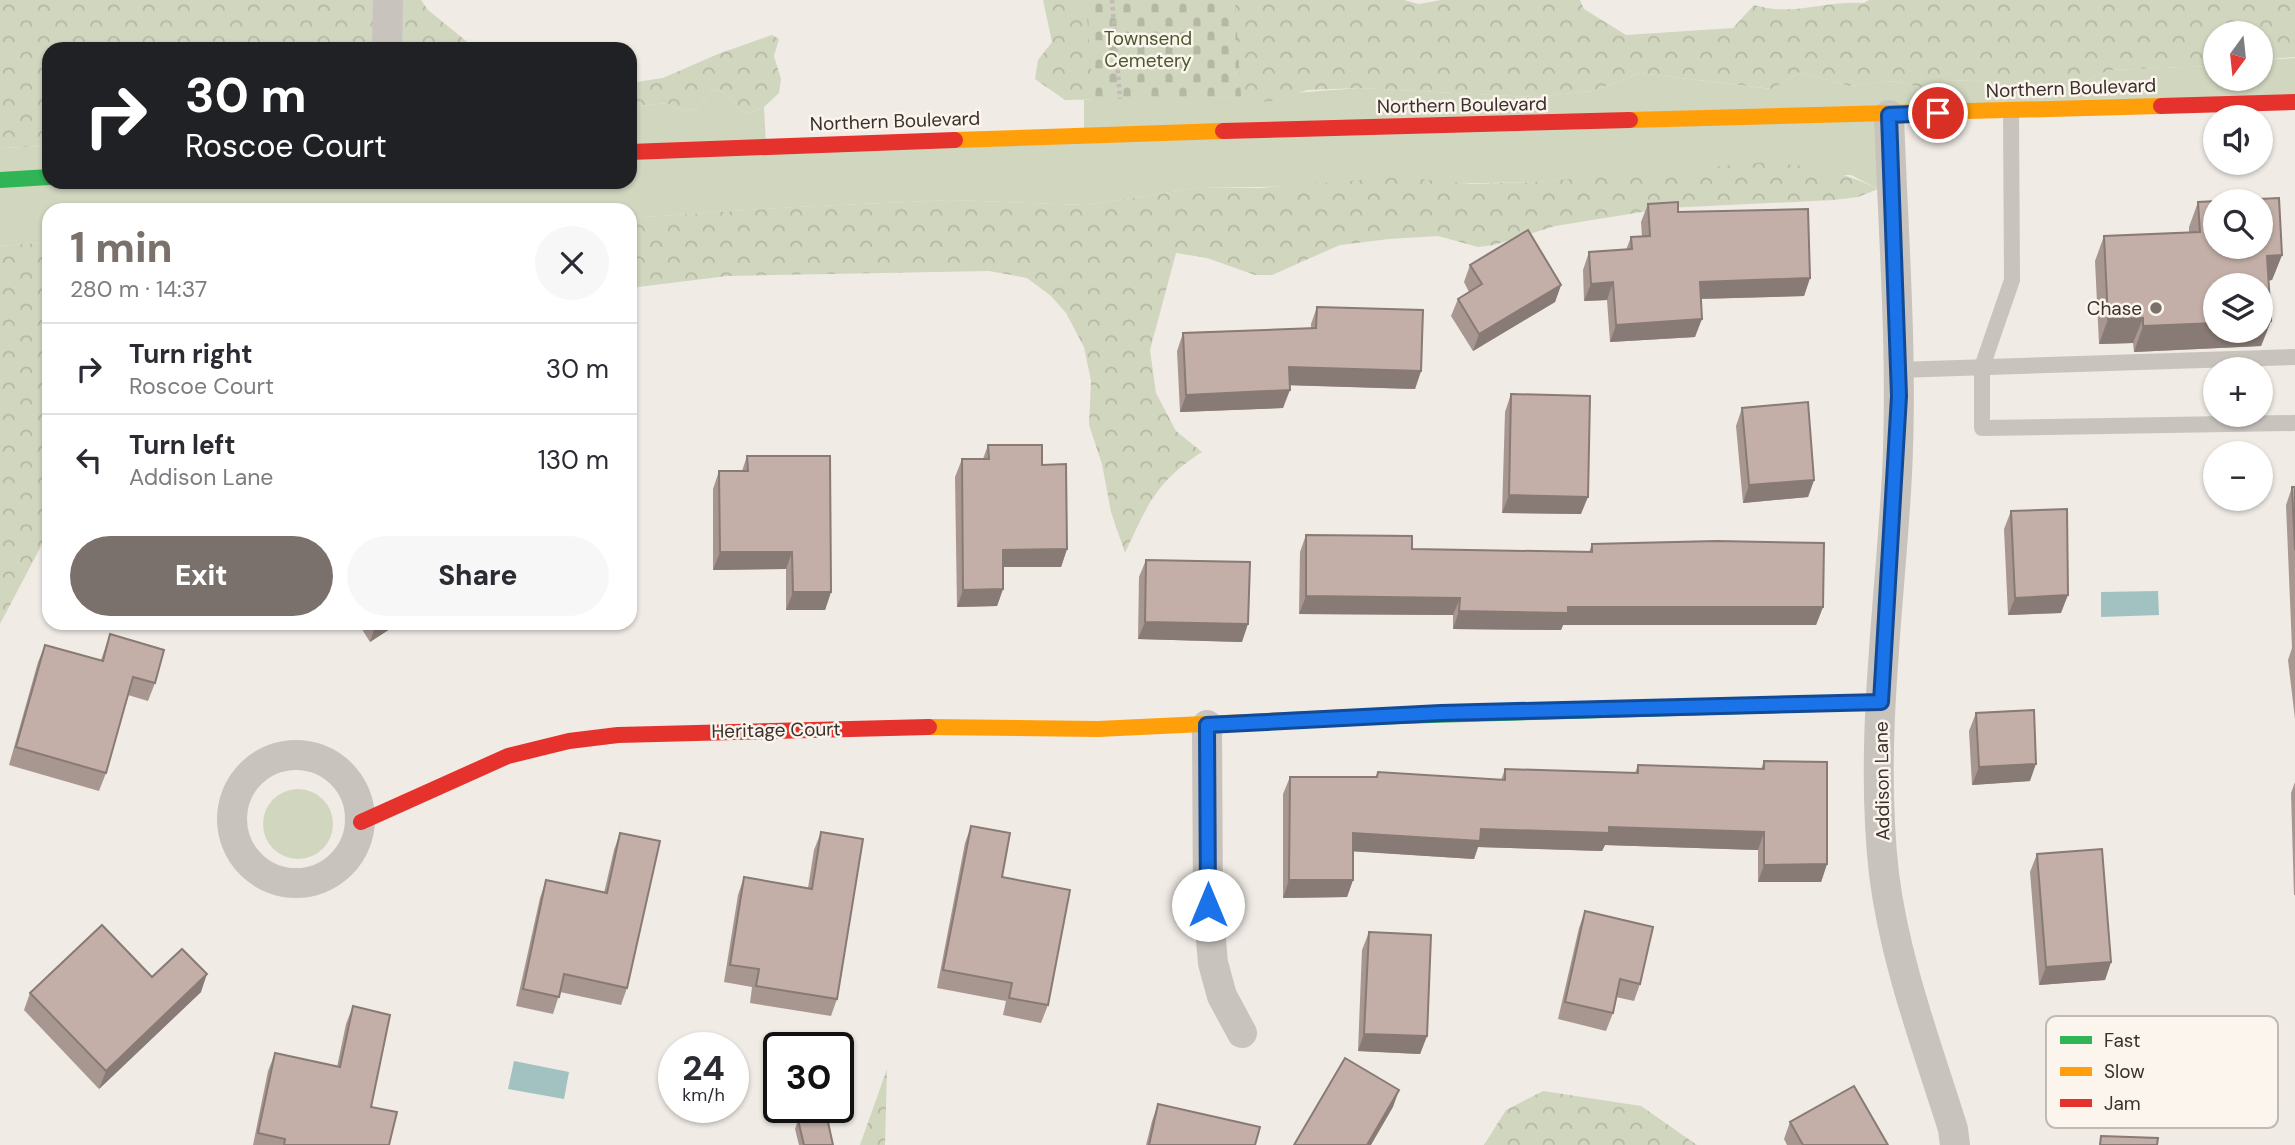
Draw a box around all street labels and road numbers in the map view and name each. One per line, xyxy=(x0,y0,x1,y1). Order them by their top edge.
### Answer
street label: Northern Boulevard xyxy=(1985,73,2157,103)
street label: Northern Boulevard xyxy=(1377,91,1547,119)
street label: Northern Boulevard xyxy=(809,106,981,136)
street label: Heritage Court xyxy=(711,716,841,744)
street label: Addison Lane xyxy=(1868,721,1896,841)

